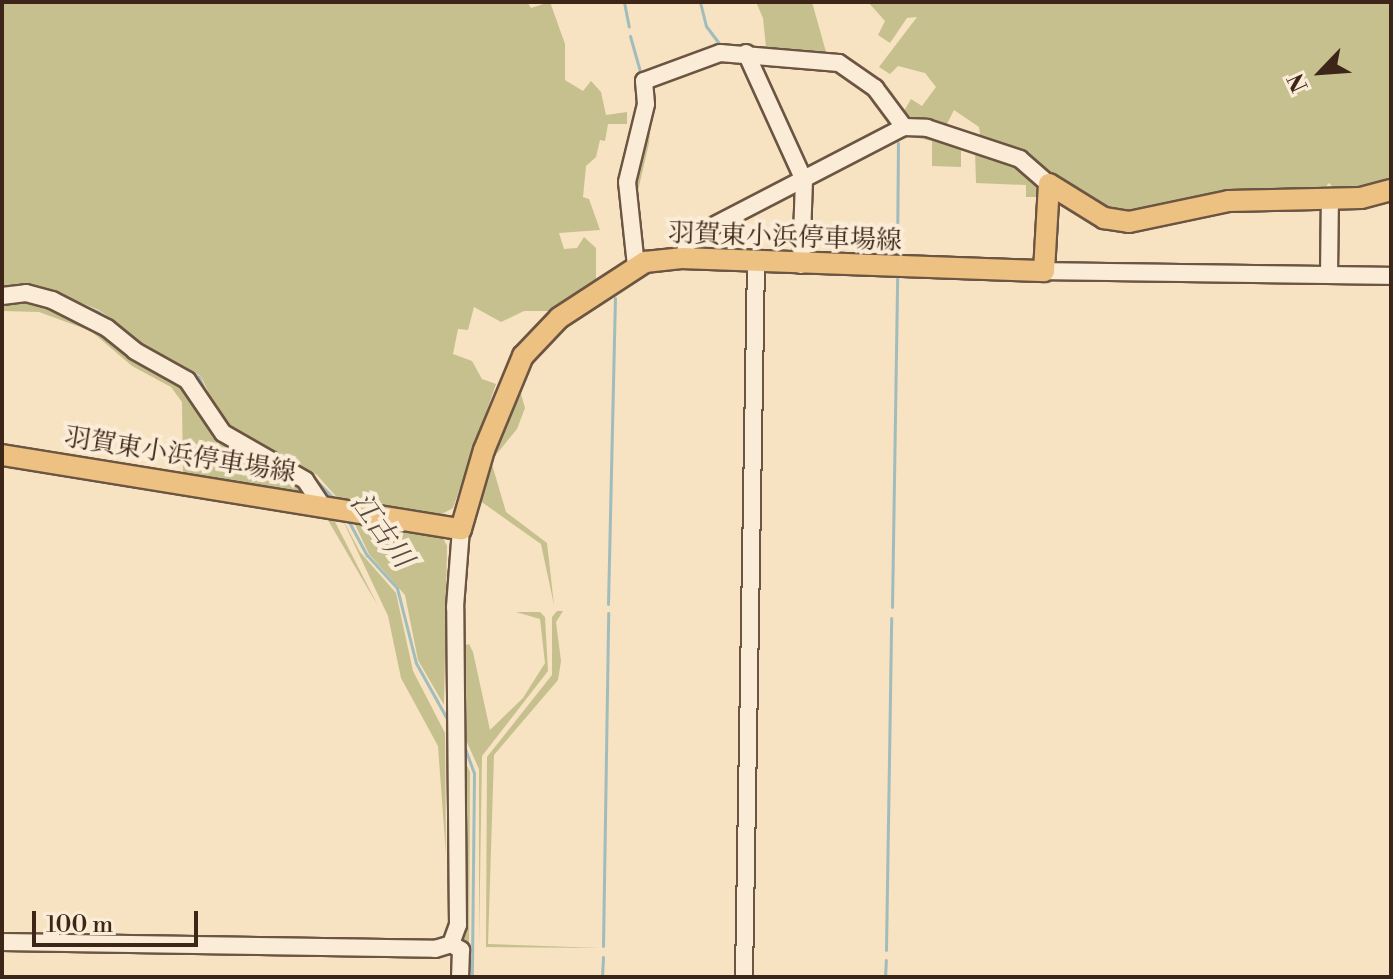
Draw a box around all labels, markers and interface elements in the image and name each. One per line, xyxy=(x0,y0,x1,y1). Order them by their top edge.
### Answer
north arrow xyxy=(1281,32,1361,112)
text: N xyxy=(1283,69,1315,96)
street label: 羽賀東小浜停車場線 xyxy=(668,218,902,258)
street label: 羽賀東小浜停車場線 xyxy=(62,422,298,490)
water label: 江古川 xyxy=(343,487,419,575)
scale bar xyxy=(36,895,202,945)
text: 100 m xyxy=(46,910,113,940)

